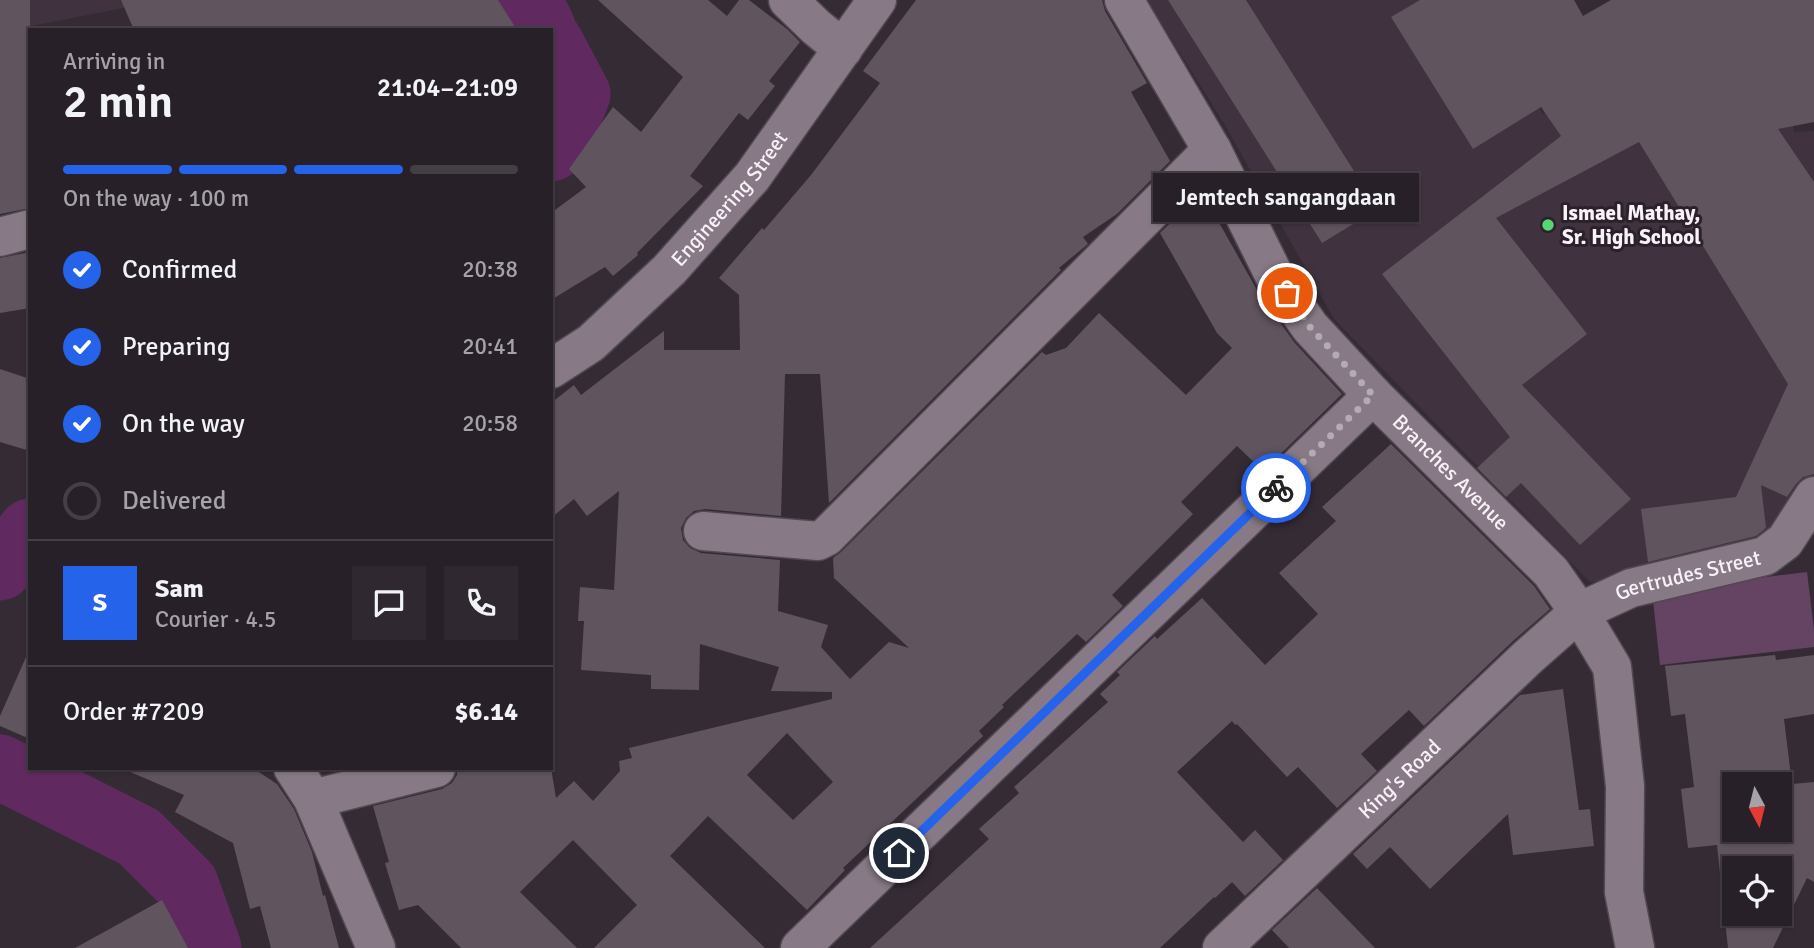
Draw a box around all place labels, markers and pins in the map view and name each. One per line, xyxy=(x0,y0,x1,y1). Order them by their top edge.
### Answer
callout: Jemtech sangangdaan xyxy=(1154,174,1420,223)
place label: Ismael Mathay, Sr. High School xyxy=(1562,200,1701,250)
marker: Ismael Mathay, Sr. High School xyxy=(1540,217,1556,233)
pin xyxy=(1257,263,1317,323)
pin xyxy=(869,823,929,883)

